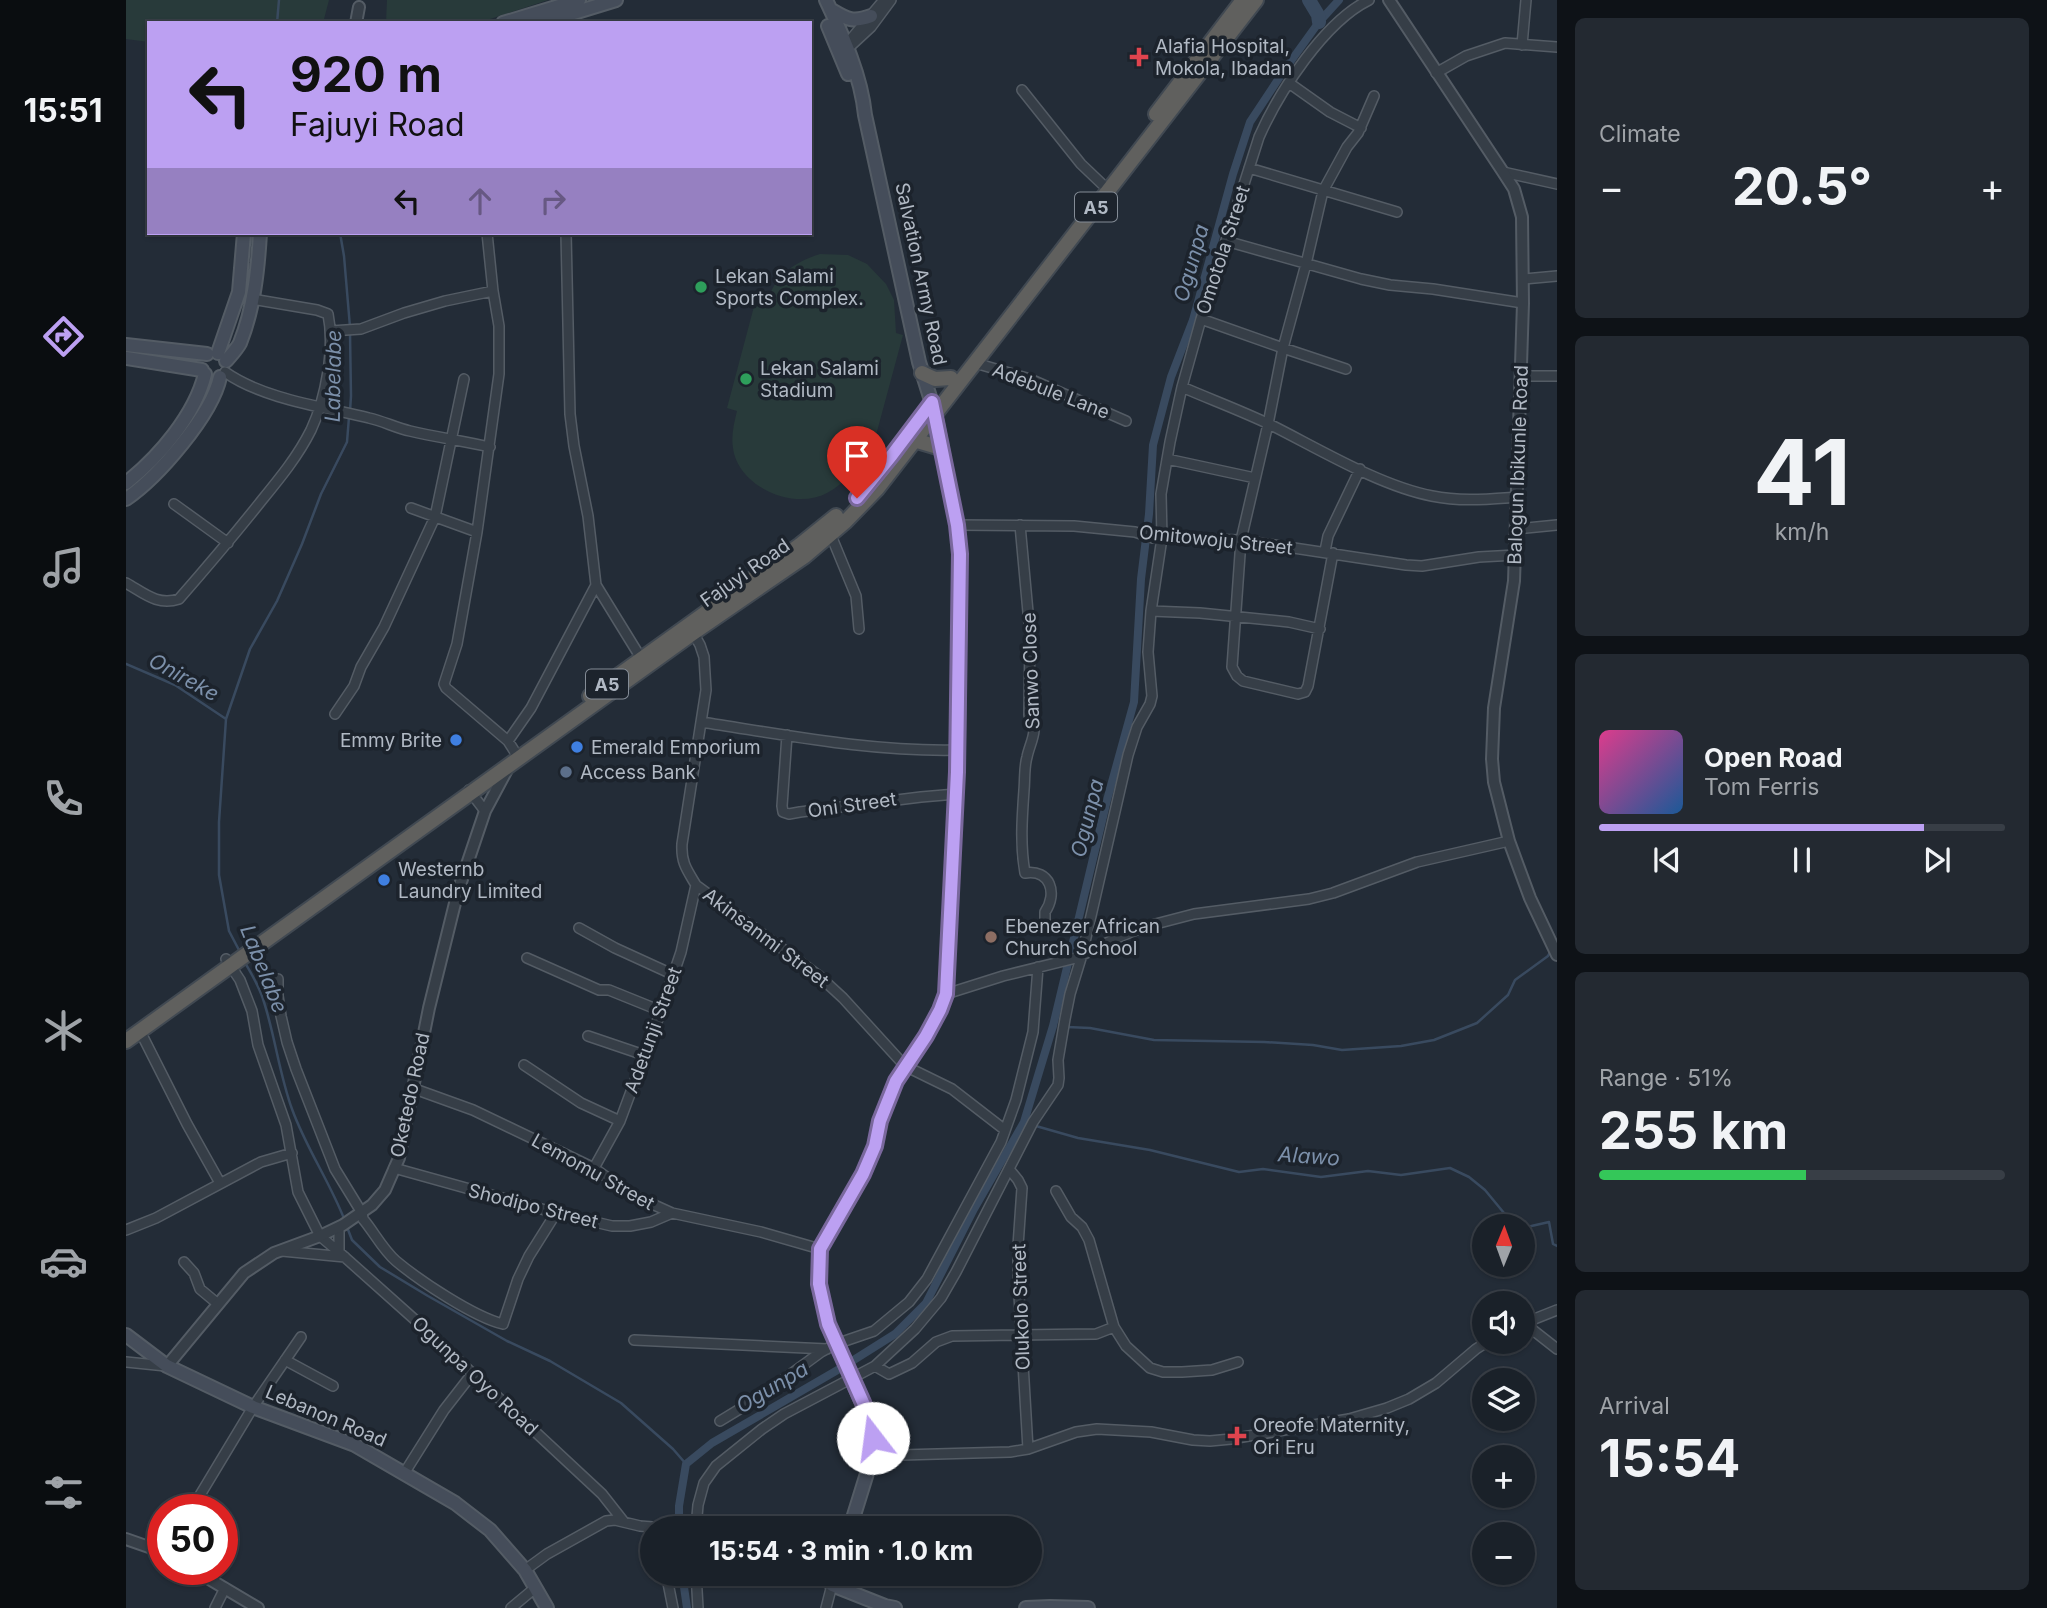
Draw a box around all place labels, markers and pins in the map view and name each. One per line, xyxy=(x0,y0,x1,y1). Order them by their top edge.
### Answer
place label: Alafia Hospital, Mokola, Ibadan xyxy=(1155,35,1292,80)
marker: Alafia Hospital, Mokola, Ibadan xyxy=(1129,47,1149,67)
place label: Lekan Salami Sports Complex. xyxy=(715,265,864,310)
marker: Lekan Salami Sports Complex. xyxy=(693,279,709,295)
place label: Lekan Salami Stadium xyxy=(760,357,879,402)
marker: Lekan Salami Stadium xyxy=(738,371,754,387)
pin xyxy=(827,426,887,498)
place label: Emmy Brite xyxy=(340,729,442,752)
marker: Emmy Brite xyxy=(448,732,464,748)
place label: Emerald Emporium xyxy=(591,736,761,759)
marker: Emerald Emporium xyxy=(569,739,585,755)
place label: Access Bank xyxy=(580,761,697,784)
marker: Access Bank xyxy=(558,764,574,780)
place label: Westernb Laundry Limited xyxy=(398,858,542,903)
marker: Westernb Laundry Limited xyxy=(376,872,392,888)
place label: Ebenezer African Church School xyxy=(1005,915,1160,960)
marker: Ebenezer African Church School xyxy=(983,929,999,945)
place label: Oreofe Maternity, Ori Eru xyxy=(1253,1414,1410,1459)
marker: Oreofe Maternity, Ori Eru xyxy=(1227,1426,1247,1446)

